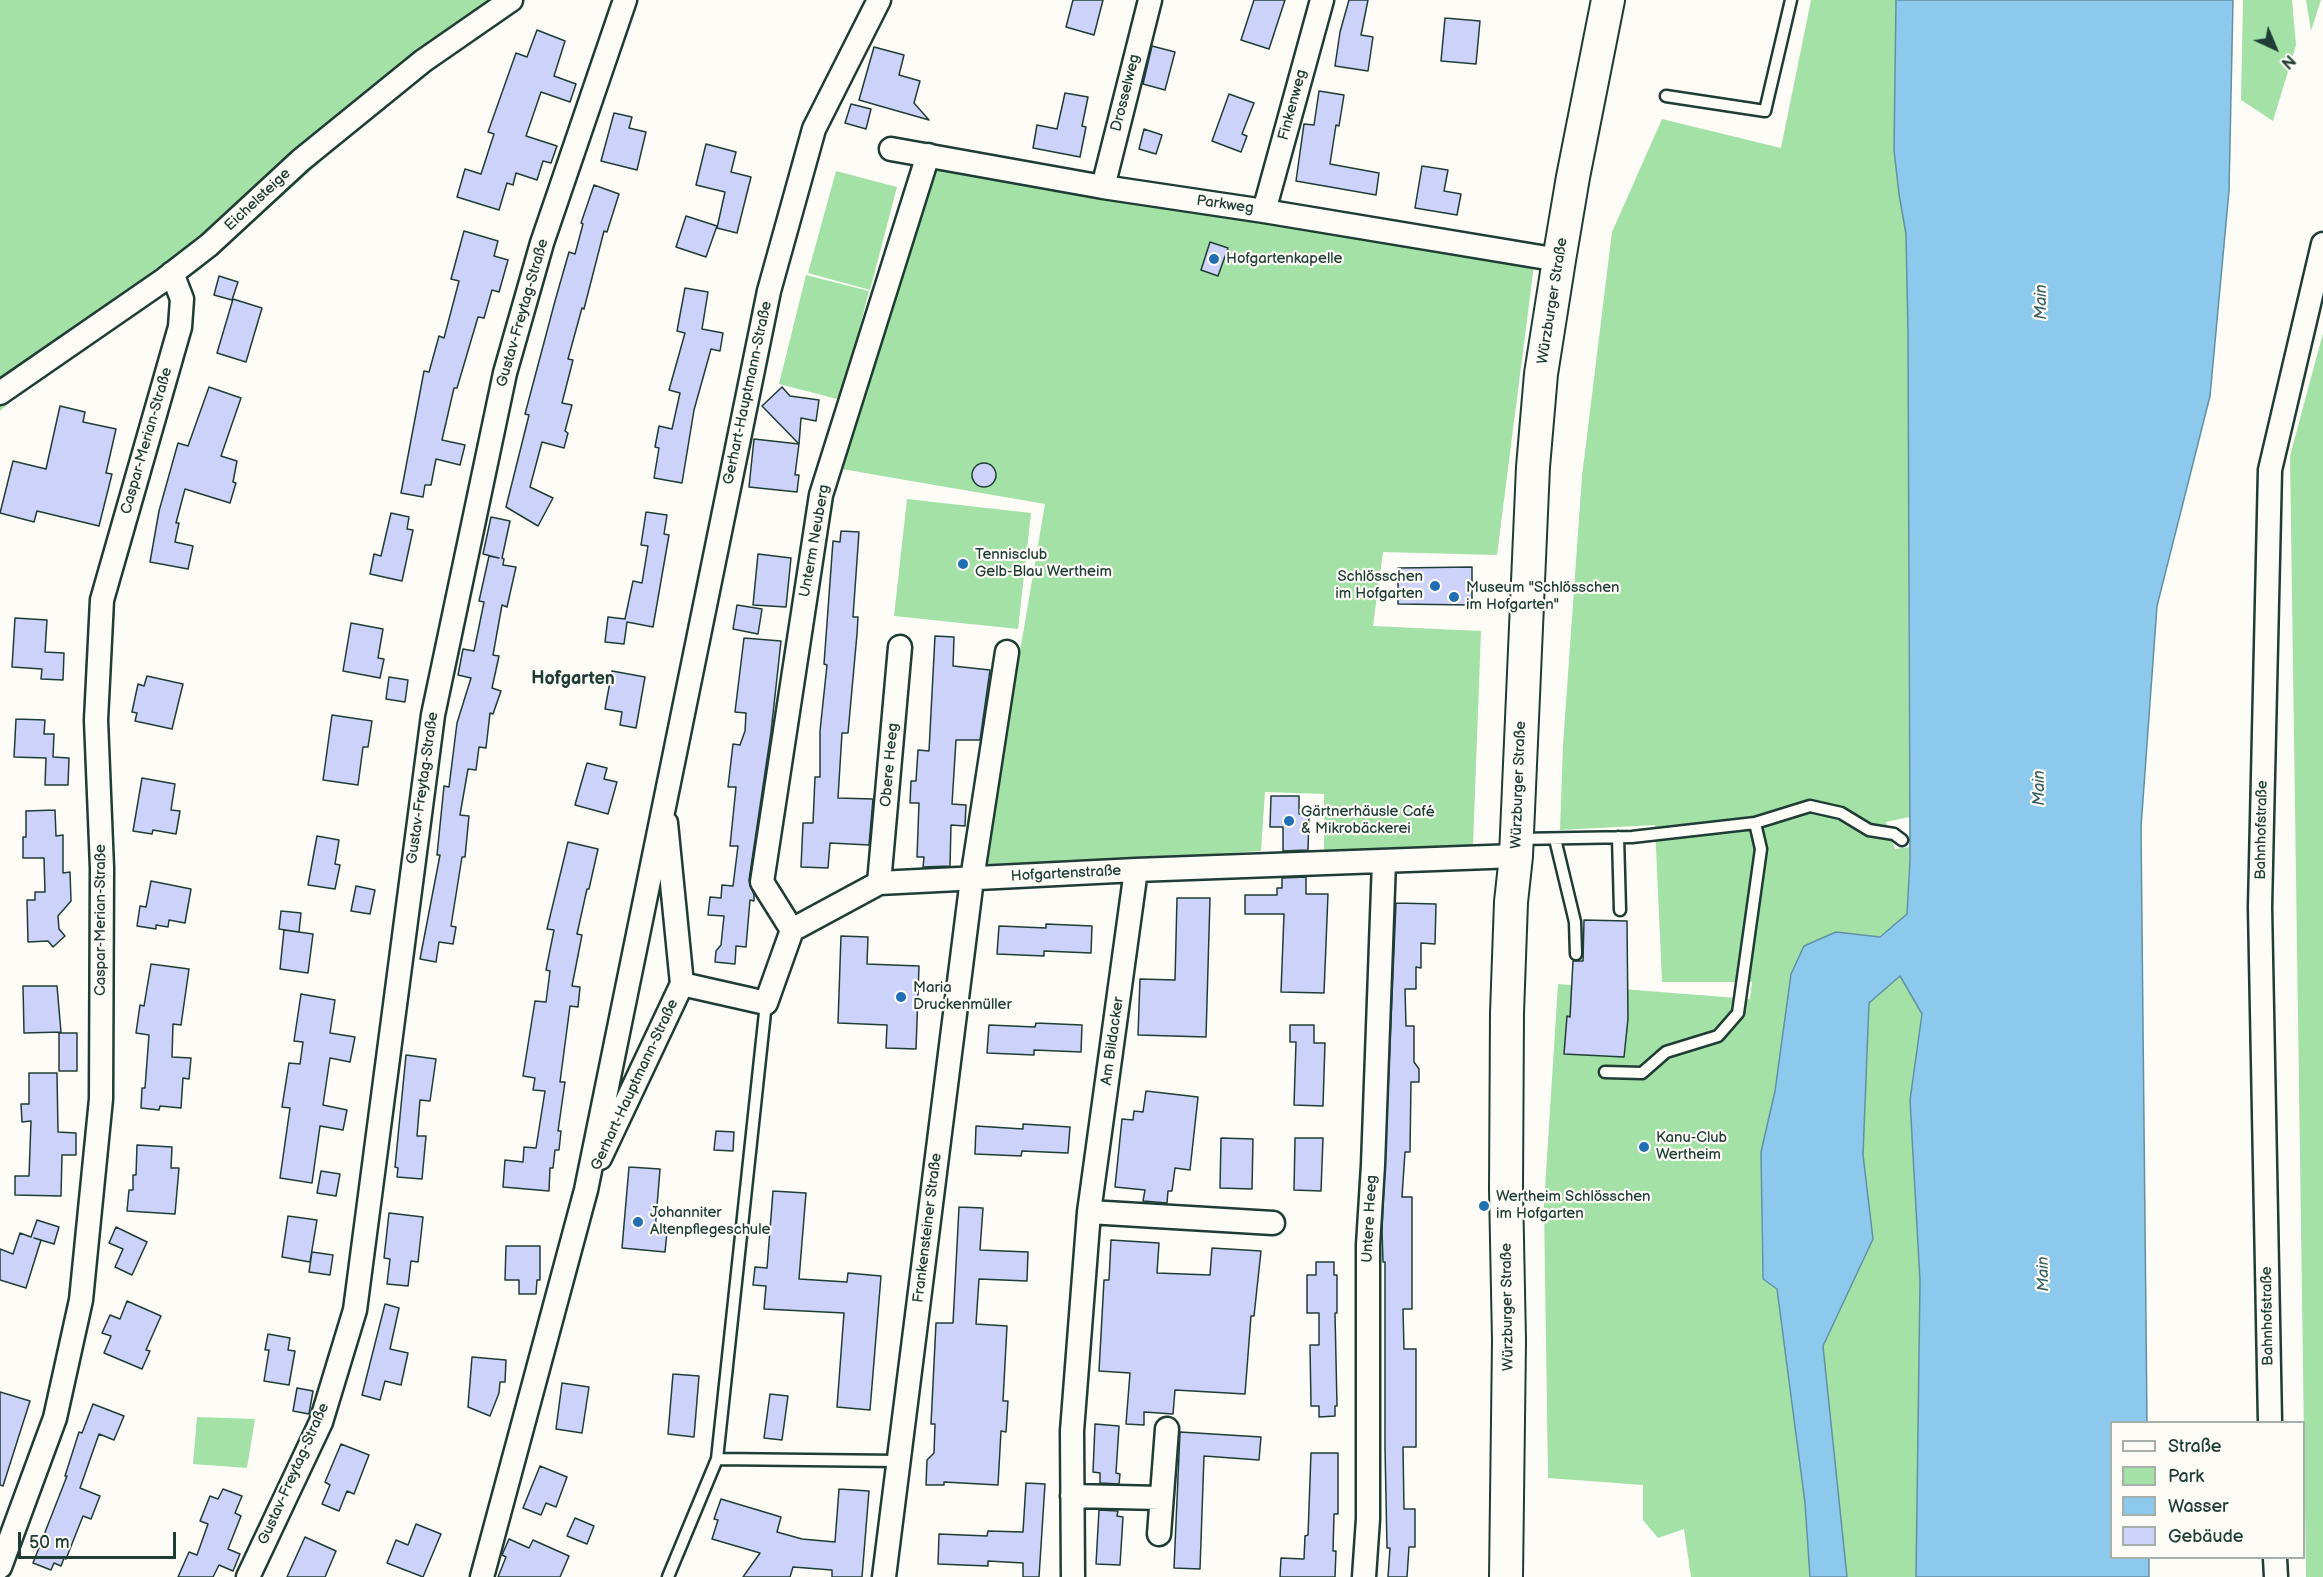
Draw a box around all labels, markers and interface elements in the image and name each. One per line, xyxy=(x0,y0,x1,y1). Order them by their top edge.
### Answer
north arrow xyxy=(2245,18,2305,78)
text: N xyxy=(2277,50,2299,72)
street label: Drosselweg xyxy=(1108,52,1144,134)
street label: Finkenweg xyxy=(1275,68,1311,142)
street label: Eichelsteige xyxy=(221,165,295,235)
street label: Parkweg xyxy=(1195,192,1255,218)
street label: Würzburger Straße xyxy=(1534,236,1572,366)
street label: Gustav-Freytag-Straße xyxy=(493,237,553,389)
place label: Hofgartenkapelle xyxy=(1226,250,1342,268)
marker: Hofgartenkapelle xyxy=(1207,252,1221,266)
water label: Main xyxy=(2032,284,2052,320)
street label: Gerhart-Hauptmann-Straße xyxy=(720,300,776,486)
street label: Caspar-Merian-Straße xyxy=(117,365,177,517)
street label: Unterm Neuberg xyxy=(796,483,834,599)
place label: Tennisclub Gelb-Blau Wertheim xyxy=(975,546,1112,581)
marker: Tennisclub Gelb-Blau Wertheim xyxy=(956,557,970,571)
place label: Schlösschen im Hofgarten xyxy=(1335,568,1423,603)
marker: Schlösschen im Hofgarten xyxy=(1428,579,1442,593)
place label: Museum "Schlösschen im Hofgarten" xyxy=(1466,579,1620,614)
marker: Museum "Schlösschen im Hofgarten" xyxy=(1447,590,1461,604)
district label: Hofgarten xyxy=(531,668,615,690)
street label: Gustav-Freytag-Straße xyxy=(403,711,443,865)
street label: Würzburger Straße xyxy=(1508,721,1530,849)
street label: Obere Heeg xyxy=(877,722,903,808)
water label: Main xyxy=(2030,770,2050,806)
street label: Bahnhofstraße xyxy=(2252,780,2272,880)
place label: Gärtnerhäusle Café & Mikrobäckerei xyxy=(1301,803,1435,838)
marker: Gärtnerhäusle Café & Mikrobäckerei xyxy=(1282,814,1296,828)
street label: Caspar-Merian-Straße xyxy=(92,844,110,996)
street label: Hofgartenstraße xyxy=(1010,862,1122,886)
place label: Maria Druckenmüller xyxy=(913,979,1012,1014)
marker: Maria Druckenmüller xyxy=(894,990,908,1004)
street label: Am Bildacker xyxy=(1098,996,1128,1086)
street label: Gerhart-Hauptmann-Straße xyxy=(587,997,683,1173)
place label: Kanu-Club Wertheim xyxy=(1656,1129,1727,1164)
marker: Kanu-Club Wertheim xyxy=(1637,1140,1651,1154)
street label: Frankensteiner Straße xyxy=(910,1152,946,1304)
street label: Untere Heeg xyxy=(1359,1175,1381,1263)
place label: Wertheim Schlösschen im Hofgarten xyxy=(1496,1188,1651,1223)
marker: Wertheim Schlösschen im Hofgarten xyxy=(1477,1199,1491,1213)
place label: Johanniter Altenpflegeschule xyxy=(650,1204,770,1239)
marker: Johanniter Altenpflegeschule xyxy=(631,1215,645,1229)
street label: Würzburger Straße xyxy=(1498,1243,1518,1371)
water label: Main xyxy=(2034,1256,2054,1292)
street label: Bahnhofstraße xyxy=(2258,1266,2278,1366)
street label: Gustav-Freytag-Straße xyxy=(255,1400,333,1548)
legend xyxy=(2110,1421,2305,1559)
text: Straße xyxy=(2168,1436,2221,1457)
text: Park xyxy=(2168,1466,2204,1487)
text: Wasser xyxy=(2168,1496,2229,1517)
scale bar xyxy=(21,1520,178,1558)
text: Gebäude xyxy=(2168,1526,2244,1547)
text: 50 m xyxy=(29,1532,70,1553)

